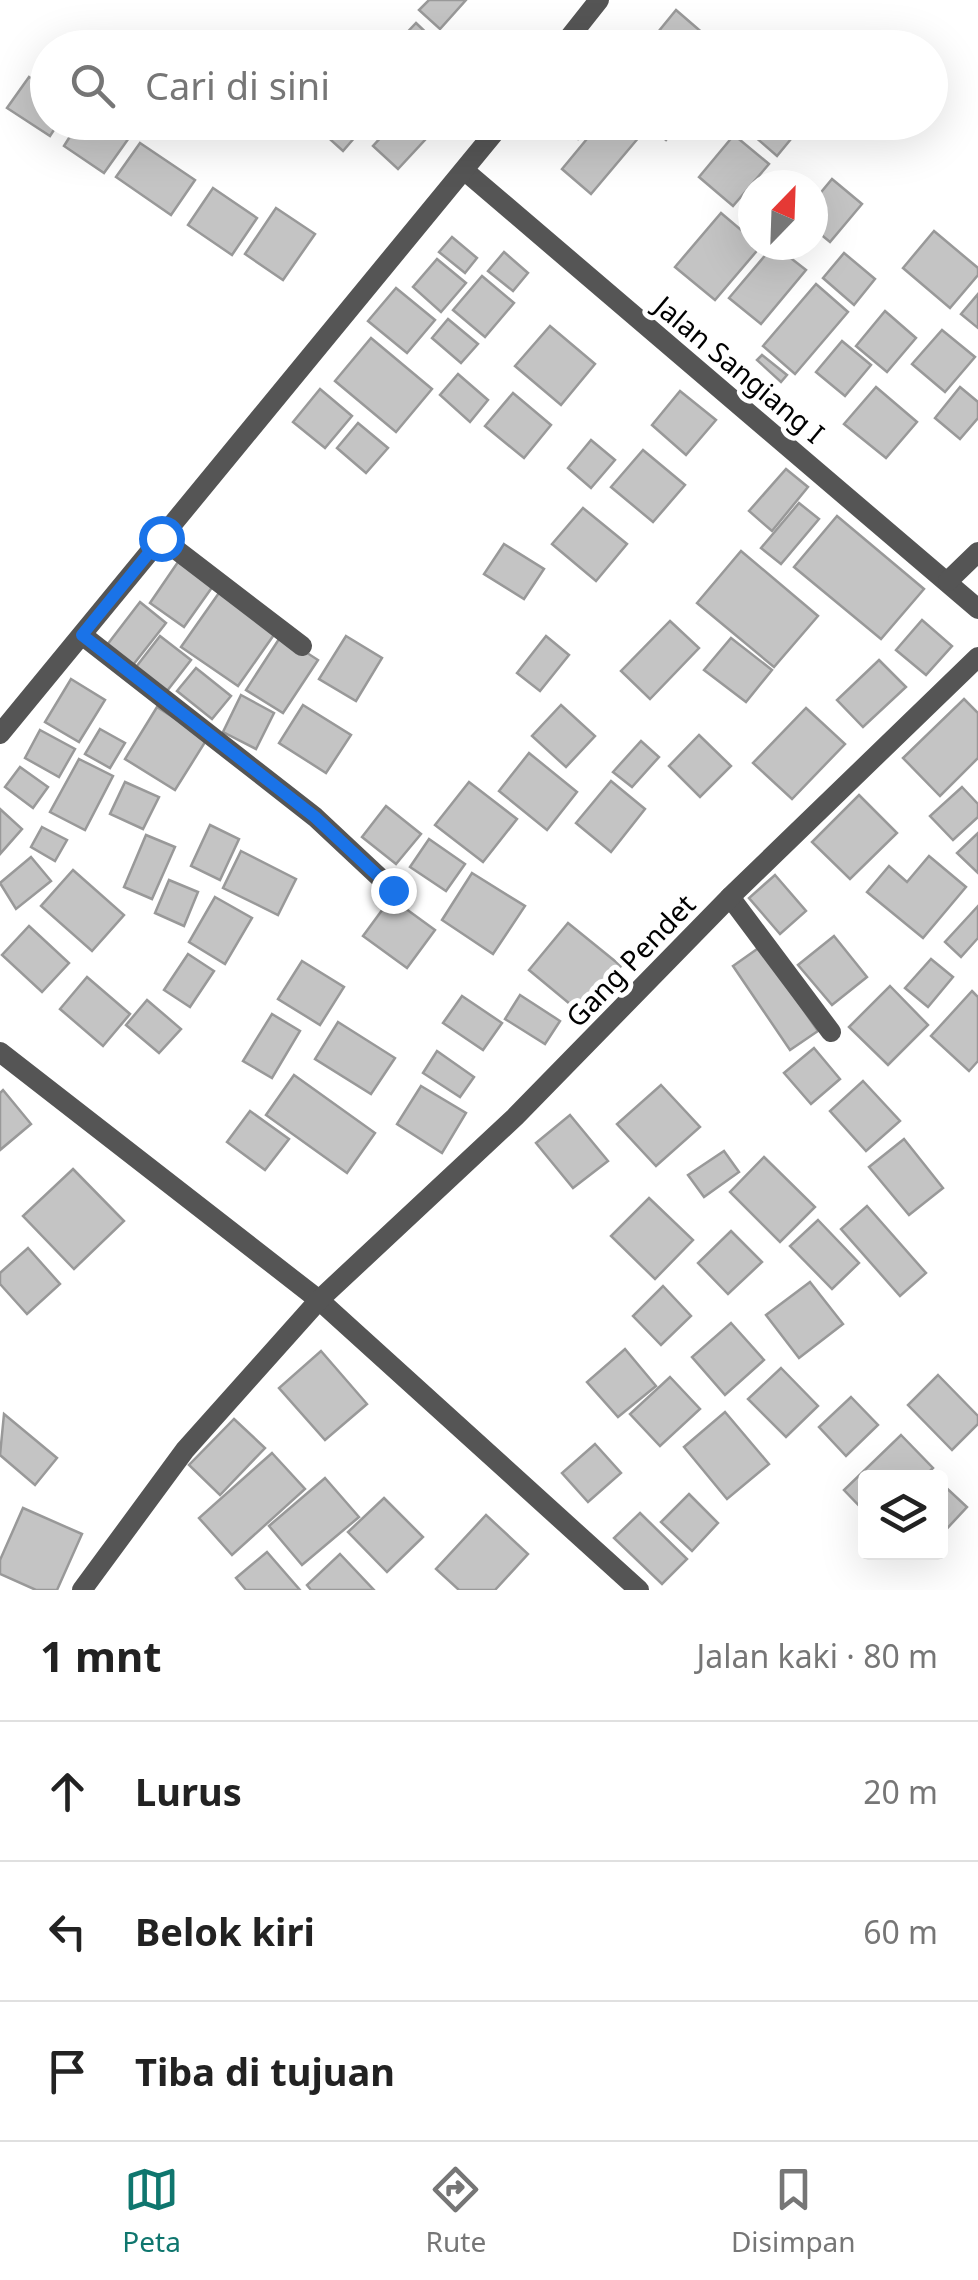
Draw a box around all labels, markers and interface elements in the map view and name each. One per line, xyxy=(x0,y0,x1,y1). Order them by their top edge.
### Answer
search box xyxy=(30,30,948,140)
icon: search xyxy=(65,58,120,113)
text: Cari di sini xyxy=(145,59,330,111)
north arrow xyxy=(738,170,828,260)
street label: Jalan Sangiang I xyxy=(645,285,833,451)
route start xyxy=(139,516,185,562)
route end xyxy=(371,868,417,914)
street label: Gang Pendet xyxy=(557,885,703,1035)
map controls xyxy=(858,1470,948,1560)
button: layers xyxy=(858,1470,948,1560)
text: 1 mnt xyxy=(40,1627,161,1684)
text: Jalan kaki · 80 m xyxy=(697,1634,938,1677)
icon: ahead xyxy=(40,1764,95,1819)
text: Lurus xyxy=(135,1765,242,1817)
text: 20 m xyxy=(863,1770,938,1813)
icon: left xyxy=(40,1904,95,1959)
text: Belok kiri xyxy=(135,1905,315,1957)
text: 60 m xyxy=(863,1910,938,1953)
icon: arrive xyxy=(40,2044,95,2099)
text: Tiba di tujuan xyxy=(135,2045,395,2097)
tab: Peta xyxy=(122,2162,181,2260)
tab: Rute xyxy=(426,2162,486,2260)
tab: Disimpan xyxy=(731,2162,856,2260)

